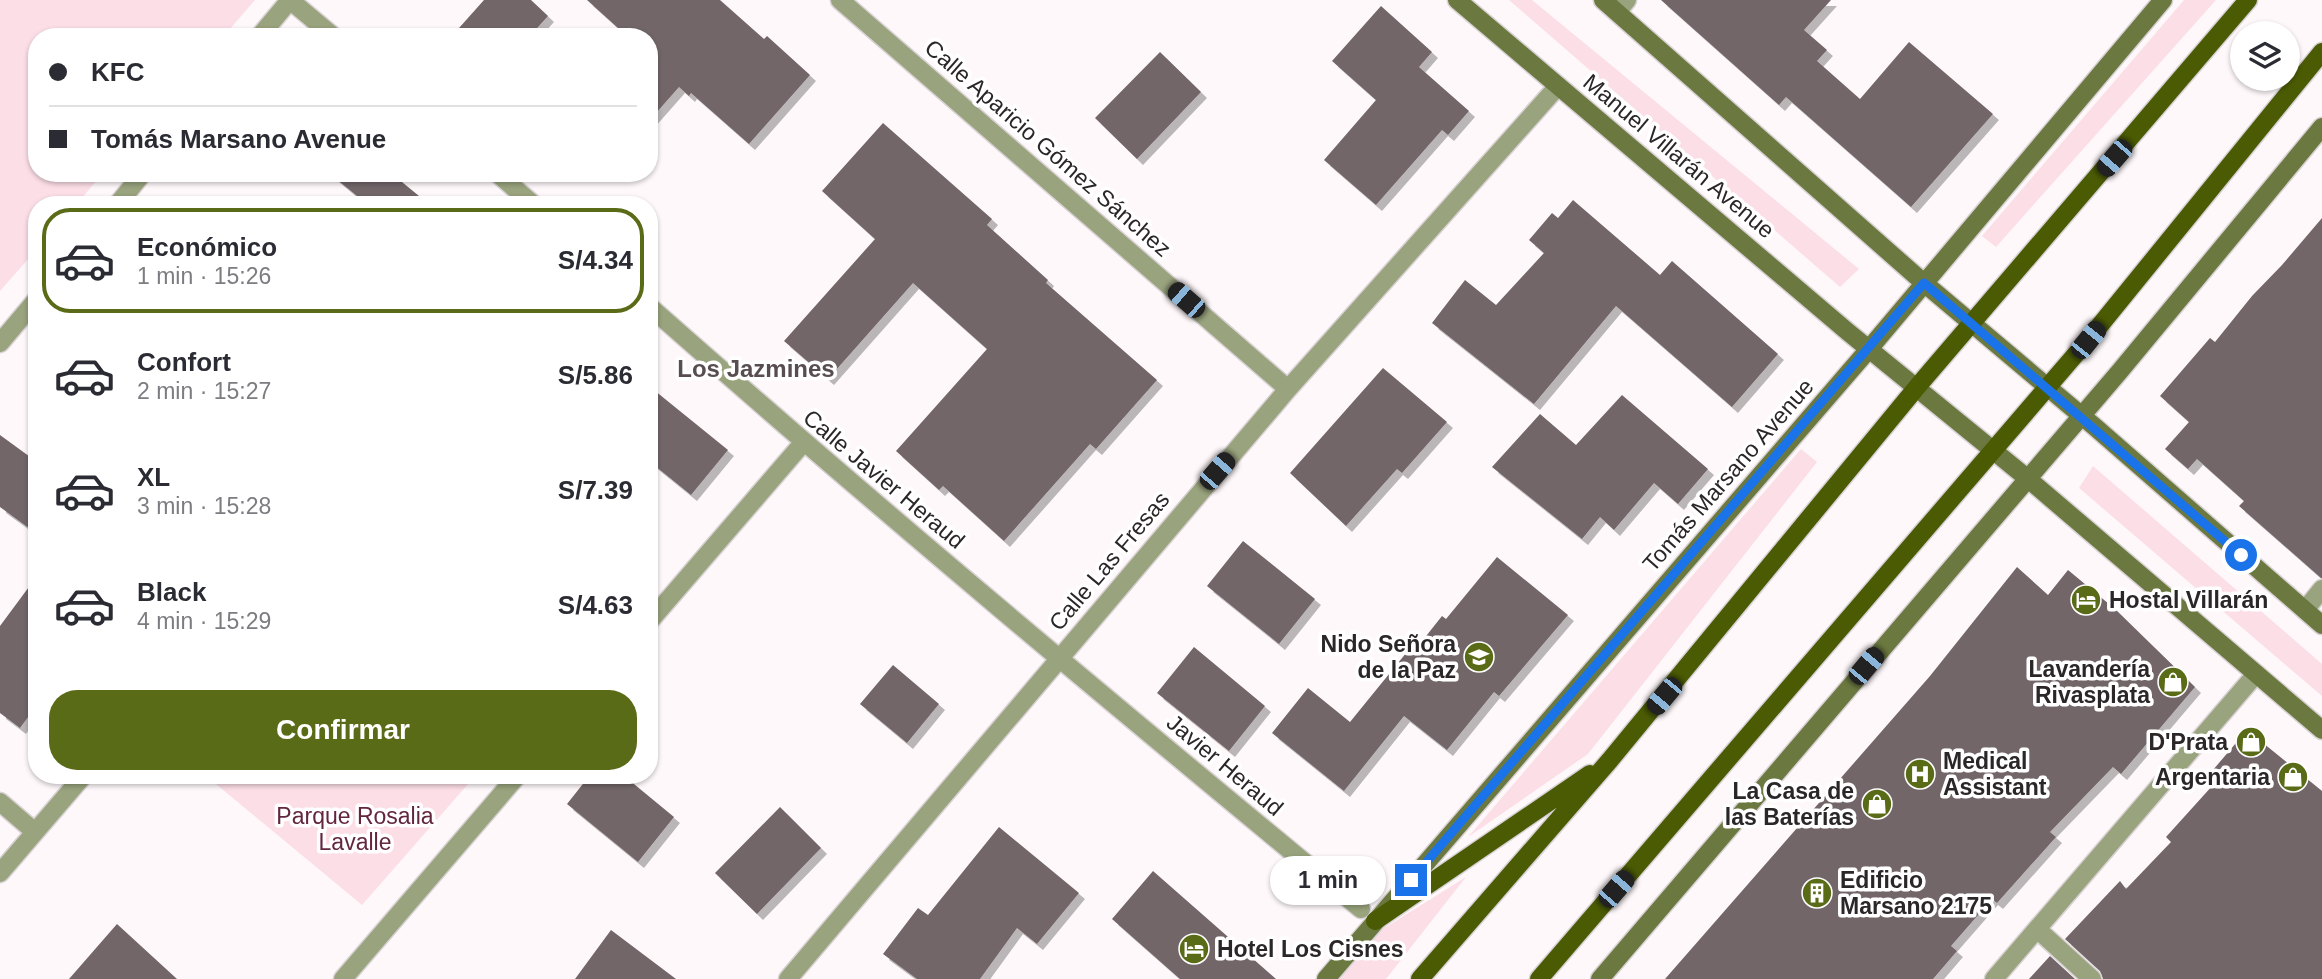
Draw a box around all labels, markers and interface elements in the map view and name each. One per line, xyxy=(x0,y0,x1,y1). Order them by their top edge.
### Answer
map controls xyxy=(2230,21,2300,91)
button: layers xyxy=(2230,21,2300,91)
street label: Calle Aparicio Gómez Sánchez xyxy=(920,34,1176,262)
text: KFC xyxy=(91,57,144,87)
street label: Manuel Villarán Avenue xyxy=(1578,69,1780,243)
text: Tomás Marsano Avenue xyxy=(91,124,386,154)
car xyxy=(2093,135,2136,181)
icon: car xyxy=(53,229,116,292)
text: Económico xyxy=(137,232,277,262)
text: S/4.34 xyxy=(558,245,633,275)
text: 1 min · 15:26 xyxy=(137,263,271,289)
car xyxy=(1164,278,1209,322)
car xyxy=(2067,317,2110,363)
icon: car xyxy=(53,344,116,407)
text: Confort xyxy=(137,347,231,377)
district label: Los Jazmines xyxy=(677,355,835,382)
text: S/5.86 xyxy=(558,360,633,390)
street label: Tomás Marsano Avenue xyxy=(1637,374,1819,576)
text: 2 min · 15:27 xyxy=(137,378,271,404)
street label: Calle Javier Heraud xyxy=(798,404,970,554)
car xyxy=(1196,448,1239,494)
icon: car xyxy=(53,459,116,522)
text: XL xyxy=(137,462,170,492)
text: S/7.39 xyxy=(558,475,633,505)
street label: Calle Las Fresas xyxy=(1044,487,1174,635)
text: 3 min · 15:28 xyxy=(137,493,271,519)
route start xyxy=(2225,539,2257,571)
icon: car xyxy=(53,574,116,637)
text: Black xyxy=(137,577,206,607)
hotel icon: Hostal Villarán xyxy=(2069,583,2103,617)
place label: Hostal Villarán xyxy=(2109,587,2268,613)
text: S/4.63 xyxy=(558,590,633,620)
text: 4 min · 15:29 xyxy=(137,608,271,634)
place label: Nido Señora de la Paz xyxy=(1321,631,1456,683)
school or university icon: Nido Señora de la Paz xyxy=(1462,640,1496,674)
car xyxy=(1845,643,1888,689)
place label: Lavandería Rivasplata xyxy=(2029,656,2150,708)
shop icon: Lavandería Rivasplata xyxy=(2156,665,2190,699)
car xyxy=(1643,673,1686,719)
button: Confirmar xyxy=(49,690,637,770)
street label: Javier Heraud xyxy=(1162,709,1288,821)
shop icon: D'Prata xyxy=(2234,725,2268,759)
place label: D'Prata xyxy=(2148,729,2228,755)
place label: Medical Assistant xyxy=(1943,748,2047,800)
hospital icon: Medical Assistant xyxy=(1903,757,1937,791)
shop icon: Argentaria xyxy=(2276,760,2310,794)
place label: Argentaria xyxy=(2155,764,2270,790)
place label: La Casa de las Baterías xyxy=(1725,778,1854,830)
shop icon: La Casa de las Baterías xyxy=(1860,787,1894,821)
park label: Parque Rosalia Lavalle xyxy=(276,803,434,855)
callout: 1 min xyxy=(1271,856,1386,904)
route end xyxy=(1395,864,1427,896)
car xyxy=(1595,866,1638,912)
text: 1 min xyxy=(1298,867,1358,893)
place label: Edificio Marsano 2175 xyxy=(1840,867,1992,919)
building icon: Edificio Marsano 2175 xyxy=(1800,876,1834,910)
hotel icon: Hotel Los Cisnes xyxy=(1177,932,1211,966)
place label: Hotel Los Cisnes xyxy=(1217,936,1404,962)

